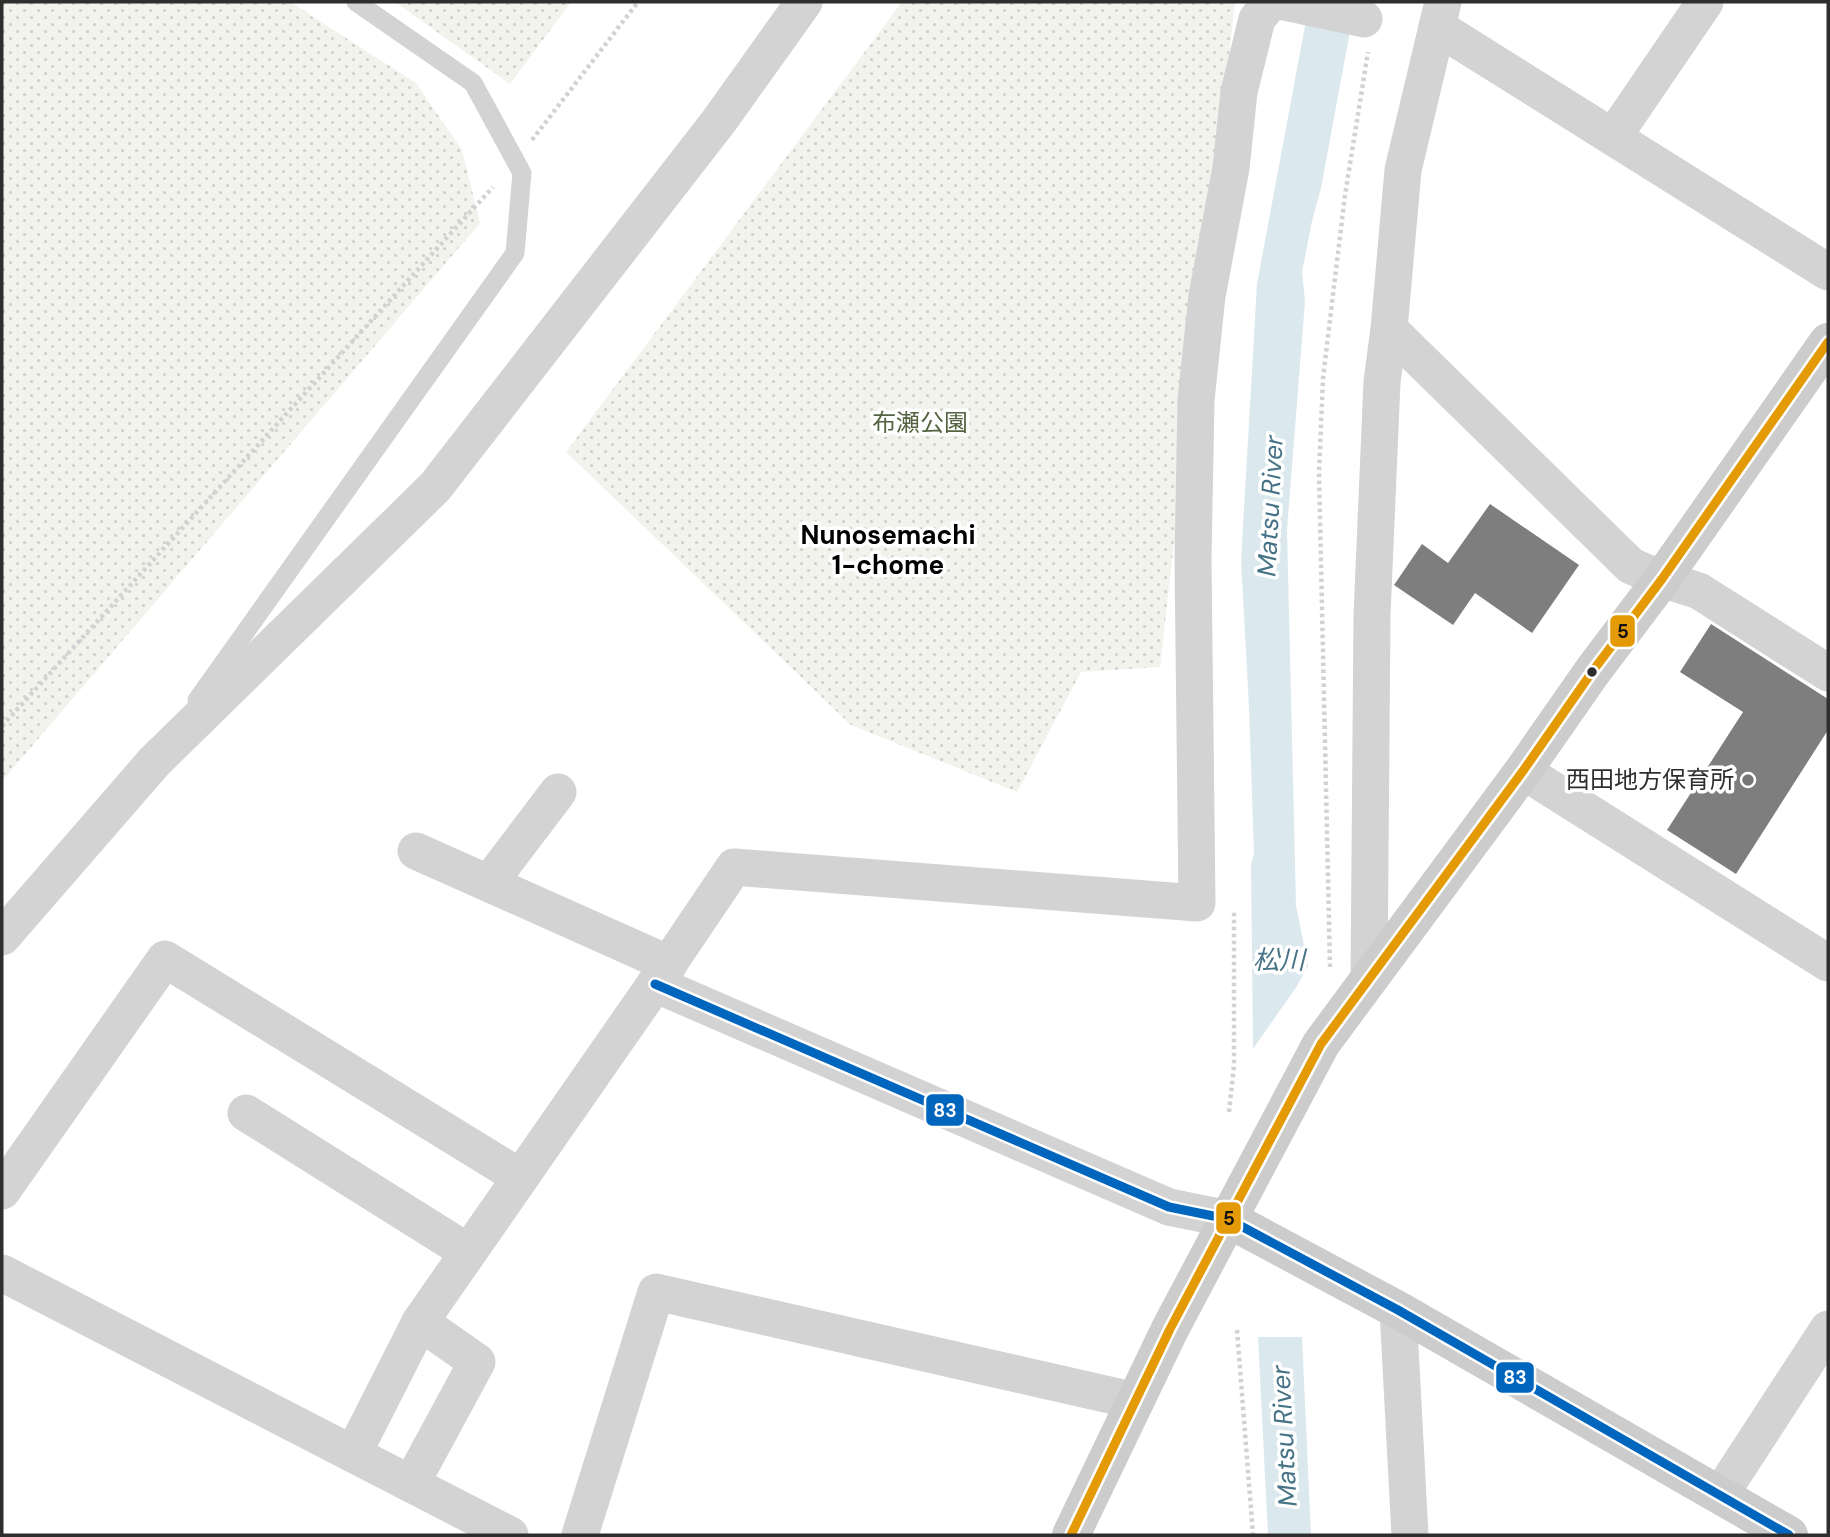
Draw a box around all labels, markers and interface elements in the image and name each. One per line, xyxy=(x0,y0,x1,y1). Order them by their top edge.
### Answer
park label: 布瀬公園 xyxy=(872,407,968,438)
water label: Matsu River xyxy=(1249,433,1291,578)
district label: Nunosemachi 1-chome xyxy=(800,518,976,582)
line badge: 5 xyxy=(1609,614,1636,648)
text: 5 xyxy=(1617,619,1629,644)
unlabelled marker xyxy=(1585,665,1599,679)
place label: 西田地方保育所 xyxy=(1566,764,1734,795)
marker: 西田地方保育所 xyxy=(1740,772,1756,788)
water label: 松川 xyxy=(1253,943,1308,977)
line badge: 83 xyxy=(925,1093,965,1127)
text: 83 xyxy=(933,1098,957,1123)
line badge: 5 xyxy=(1215,1201,1242,1235)
text: 5 xyxy=(1223,1206,1235,1231)
line badge: 83 xyxy=(1495,1361,1535,1394)
water label: Matsu River xyxy=(1263,1363,1305,1508)
text: 83 xyxy=(1503,1365,1527,1390)

